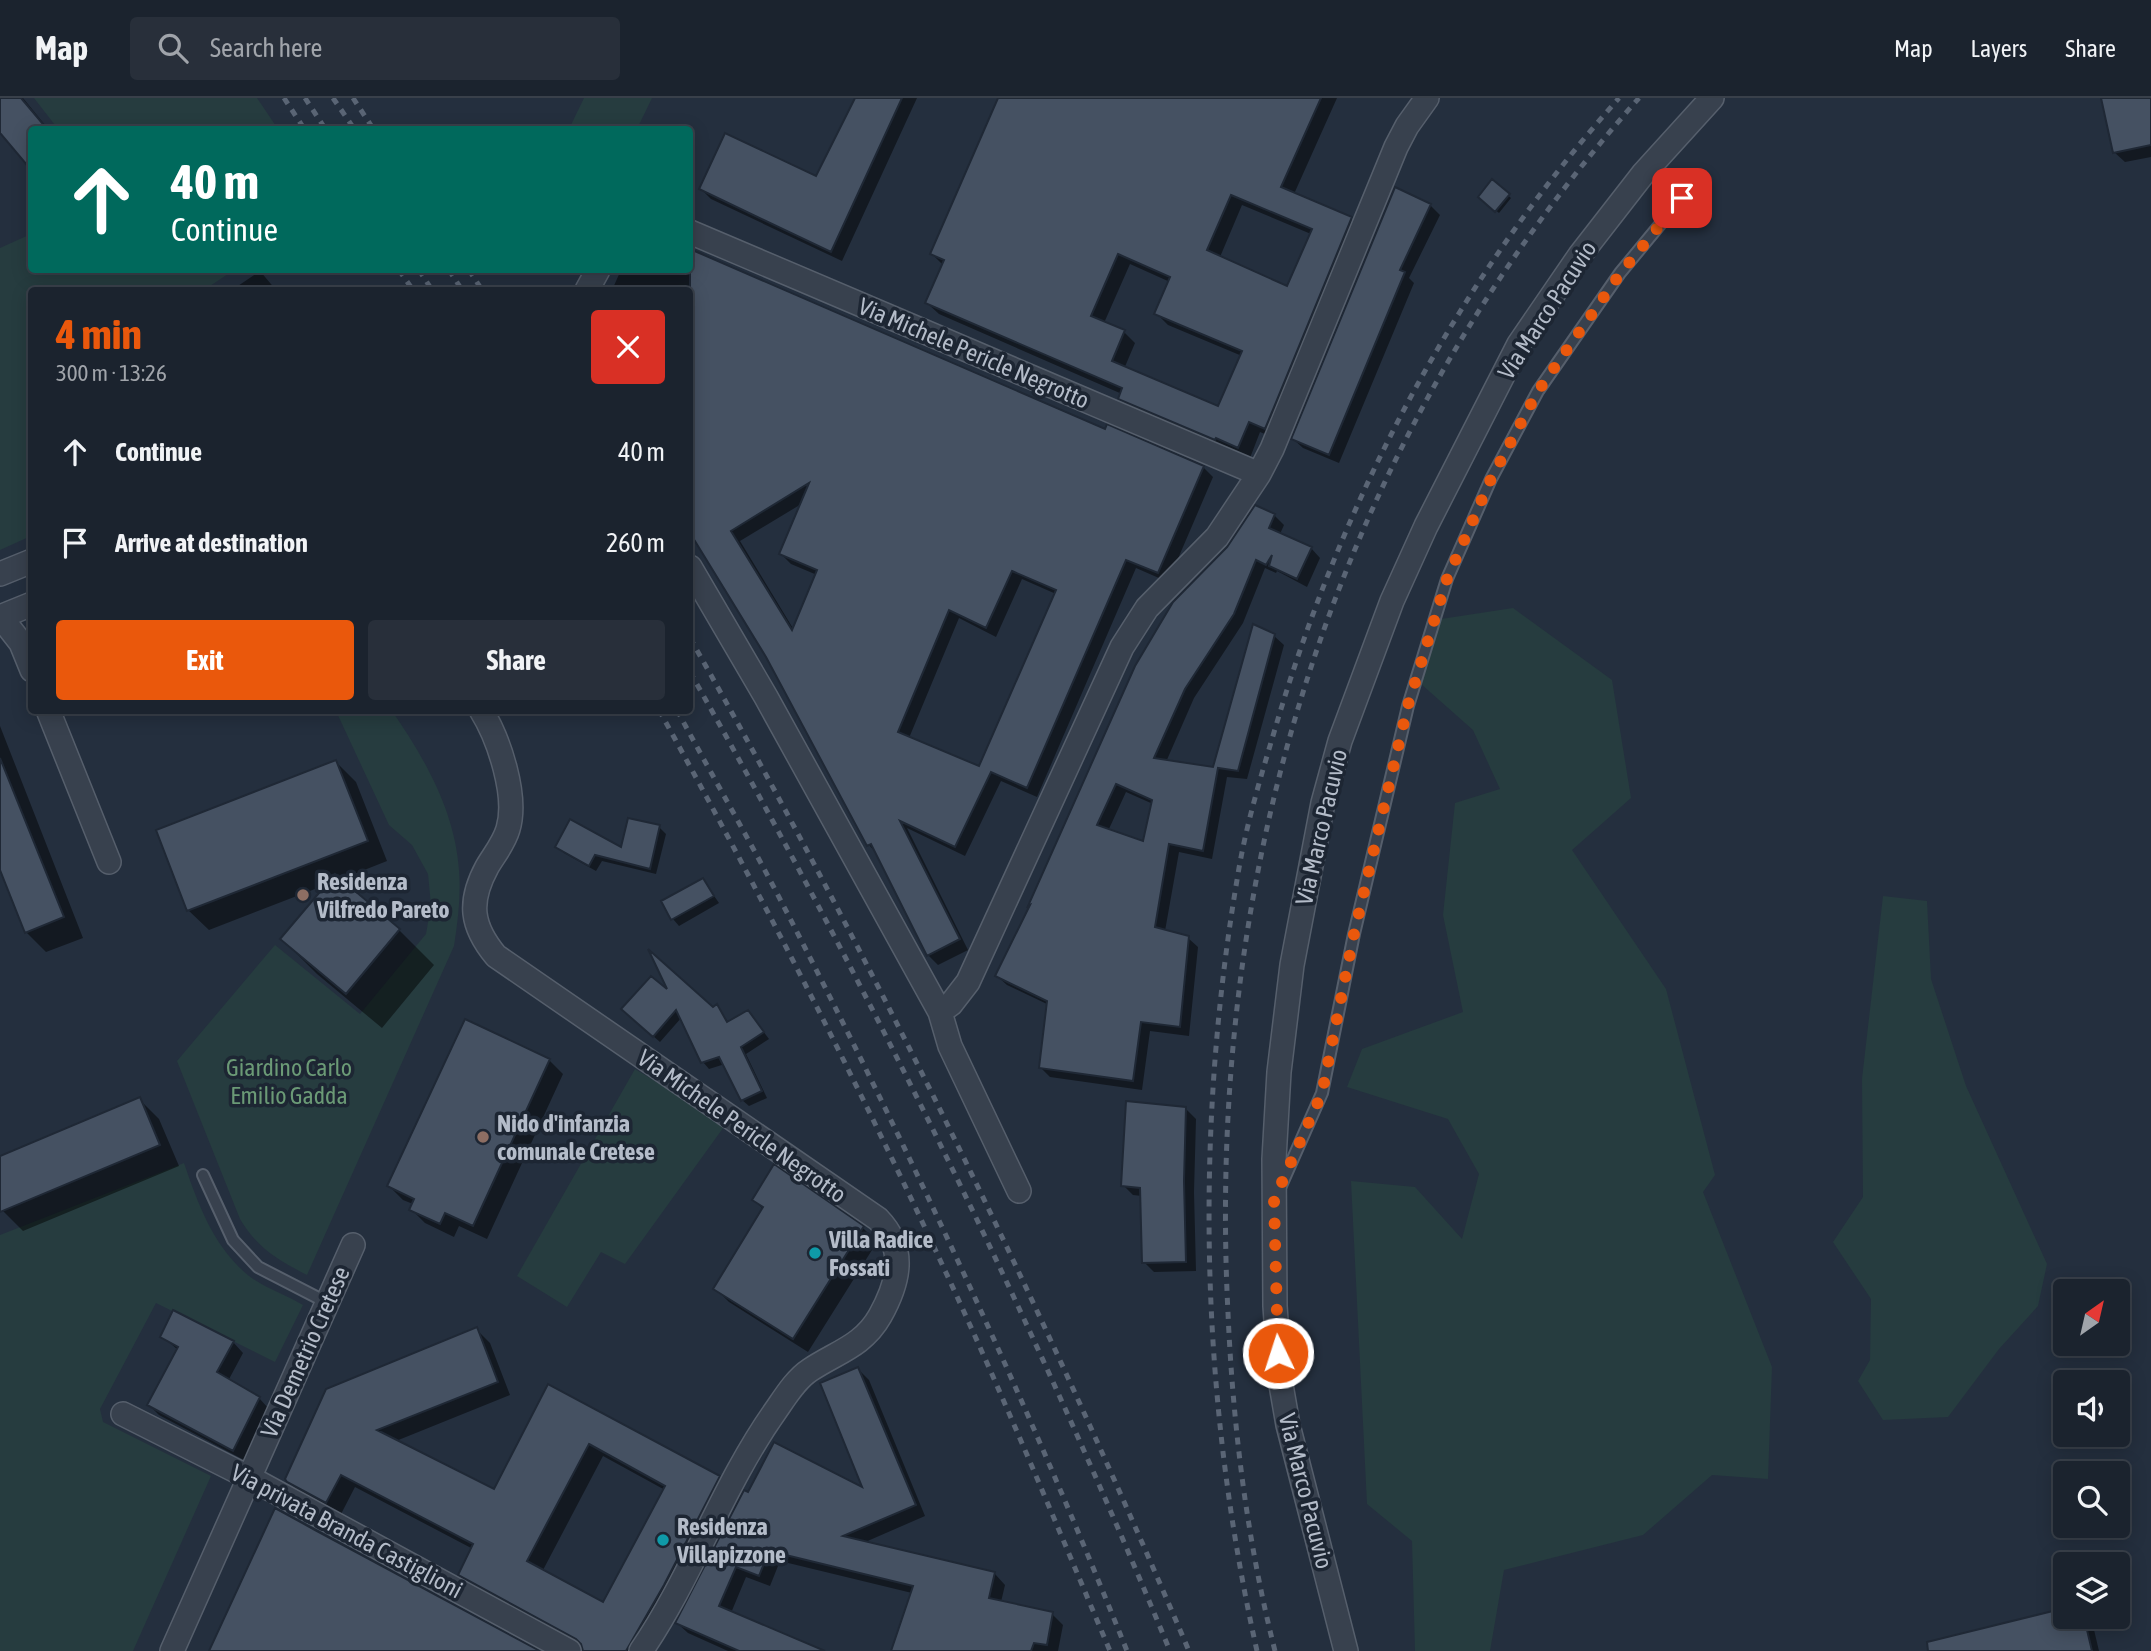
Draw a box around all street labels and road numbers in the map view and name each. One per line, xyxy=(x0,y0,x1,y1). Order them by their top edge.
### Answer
street label: Via Marco Pacuvio xyxy=(1492,236,1602,384)
street label: Via Michele Pericle Negrotto xyxy=(855,292,1093,414)
street label: Via Marco Pacuvio xyxy=(1290,746,1352,908)
street label: Via Michele Pericle Negrotto xyxy=(633,1044,851,1208)
street label: Via Demetrio Cretese xyxy=(255,1262,355,1442)
street label: Via Marco Pacuvio xyxy=(1274,1411,1338,1571)
street label: Via privata Branda Castiglioni xyxy=(227,1459,467,1603)

